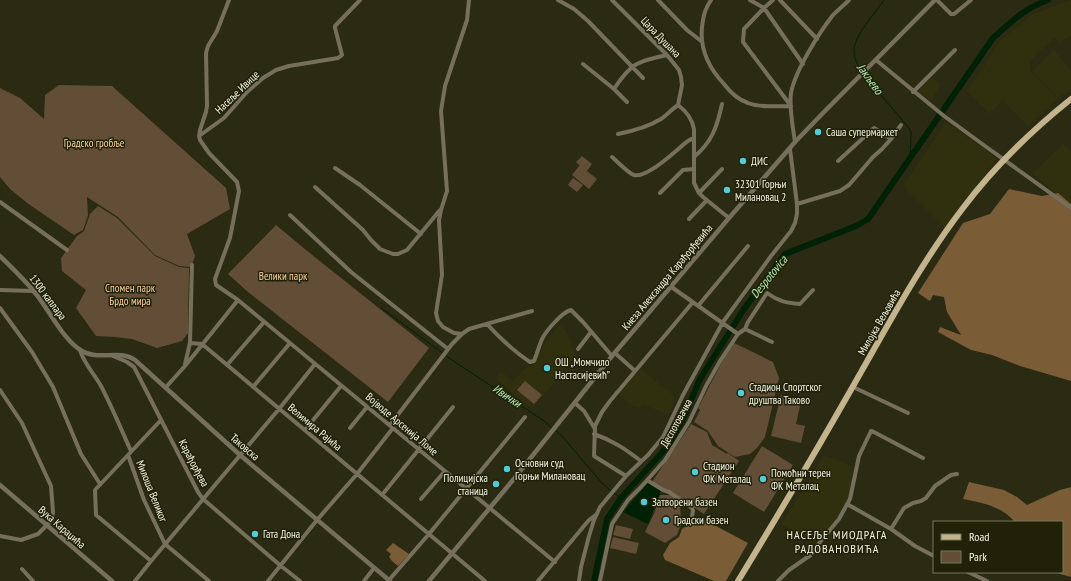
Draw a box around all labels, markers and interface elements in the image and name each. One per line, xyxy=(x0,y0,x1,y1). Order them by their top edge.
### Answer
street label: Цара Душана xyxy=(638,14,684,60)
water label: Јакљево xyxy=(854,60,887,98)
street label: Насеље Ивице xyxy=(212,67,262,117)
place label: Саша супермаркет xyxy=(826,125,898,139)
marker: Саша супермаркет xyxy=(813,127,823,137)
park label: Градско гробље xyxy=(64,136,125,150)
place label: ДИС xyxy=(751,154,768,168)
marker: ДИС xyxy=(738,156,748,166)
place label: 32301 Горњи Милановац 2 xyxy=(735,177,786,204)
marker: 32301 Горњи Милановац 2 xyxy=(722,185,732,195)
street label: Кнеза Александра Карађорђевића xyxy=(619,221,715,333)
water label: Despotovica xyxy=(747,251,791,301)
park label: Велики парк xyxy=(259,269,308,283)
street label: 1300 каплара xyxy=(26,271,70,323)
park label: Спомен парк Брдо мира xyxy=(105,281,156,308)
street label: Милојка Вељовића xyxy=(855,287,903,357)
place label: ОШ „Момчило Настасијевић” xyxy=(555,355,610,382)
marker: ОШ „Момчило Настасијевић” xyxy=(542,363,552,373)
place label: Стадион Спортског друштва Таково xyxy=(749,380,822,407)
water label: Ивички xyxy=(490,381,526,412)
marker: Стадион Спортског друштва Таково xyxy=(736,388,746,398)
street label: Војводе Арсенија Ломе xyxy=(363,390,441,459)
street label: Деспотовачка xyxy=(657,396,695,450)
street label: Велимира Рајића xyxy=(285,400,345,454)
street label: Таковска xyxy=(227,430,263,464)
street label: Карађорђева xyxy=(176,437,212,489)
place label: Основни суд Горњи Милановац xyxy=(515,456,586,483)
street label: Милоша Великог xyxy=(133,458,171,525)
place label: Стадион ФК Металац xyxy=(703,459,751,486)
marker: Основни суд Горњи Милановац xyxy=(502,464,512,474)
place label: Помоћни терен ФК Металац xyxy=(771,466,831,493)
marker: Стадион ФК Металац xyxy=(690,467,700,477)
place label: Полицијска станица xyxy=(444,471,488,498)
marker: Помоћни терен ФК Металац xyxy=(758,474,768,484)
marker: Полицијска станица xyxy=(491,479,501,489)
place label: Затворени базен xyxy=(652,495,718,509)
marker: Затворени базен xyxy=(639,497,649,507)
street label: Вука Караџића xyxy=(35,503,89,551)
place label: Градски базен xyxy=(674,513,729,527)
marker: Градски базен xyxy=(661,515,671,525)
legend xyxy=(933,521,1063,573)
place label: Гата Дона xyxy=(263,527,300,541)
district label: НАСЕЉЕ МИОДРАГА РАДОВАНОВИЋА xyxy=(787,527,887,556)
marker: Гата Дона xyxy=(250,529,260,539)
text: Road xyxy=(969,529,989,544)
text: Park xyxy=(969,549,987,564)

